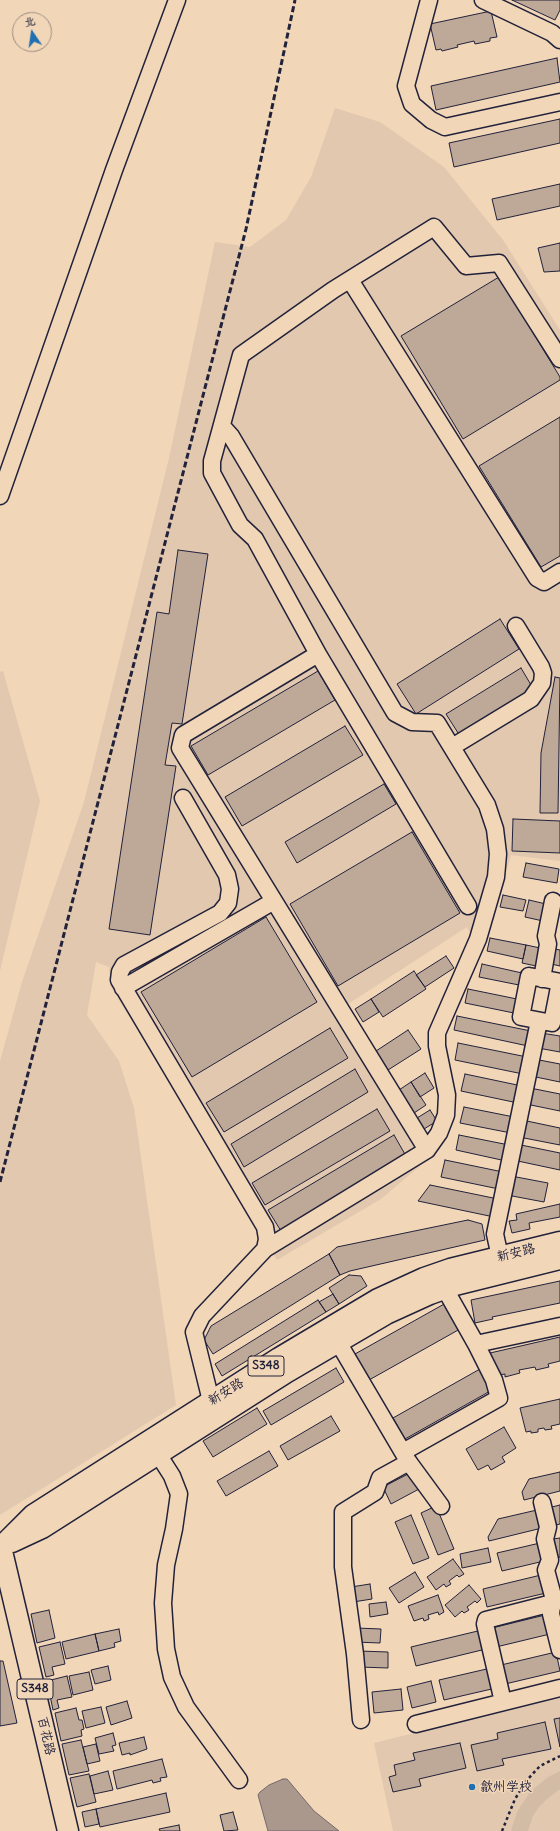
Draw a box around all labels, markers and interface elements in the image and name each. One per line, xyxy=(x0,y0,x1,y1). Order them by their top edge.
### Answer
north arrow xyxy=(12,12,52,52)
text: 北 xyxy=(23,13,36,29)
street label: 新安路 xyxy=(495,1241,537,1265)
road number: S348 xyxy=(248,1356,284,1376)
street label: 新安路 xyxy=(205,1375,247,1409)
road number: S348 xyxy=(17,1679,53,1699)
street label: 百花路 xyxy=(34,1715,58,1757)
place label: 歙州学校 xyxy=(480,1779,532,1795)
marker: 歙州学校 xyxy=(467,1782,477,1792)

